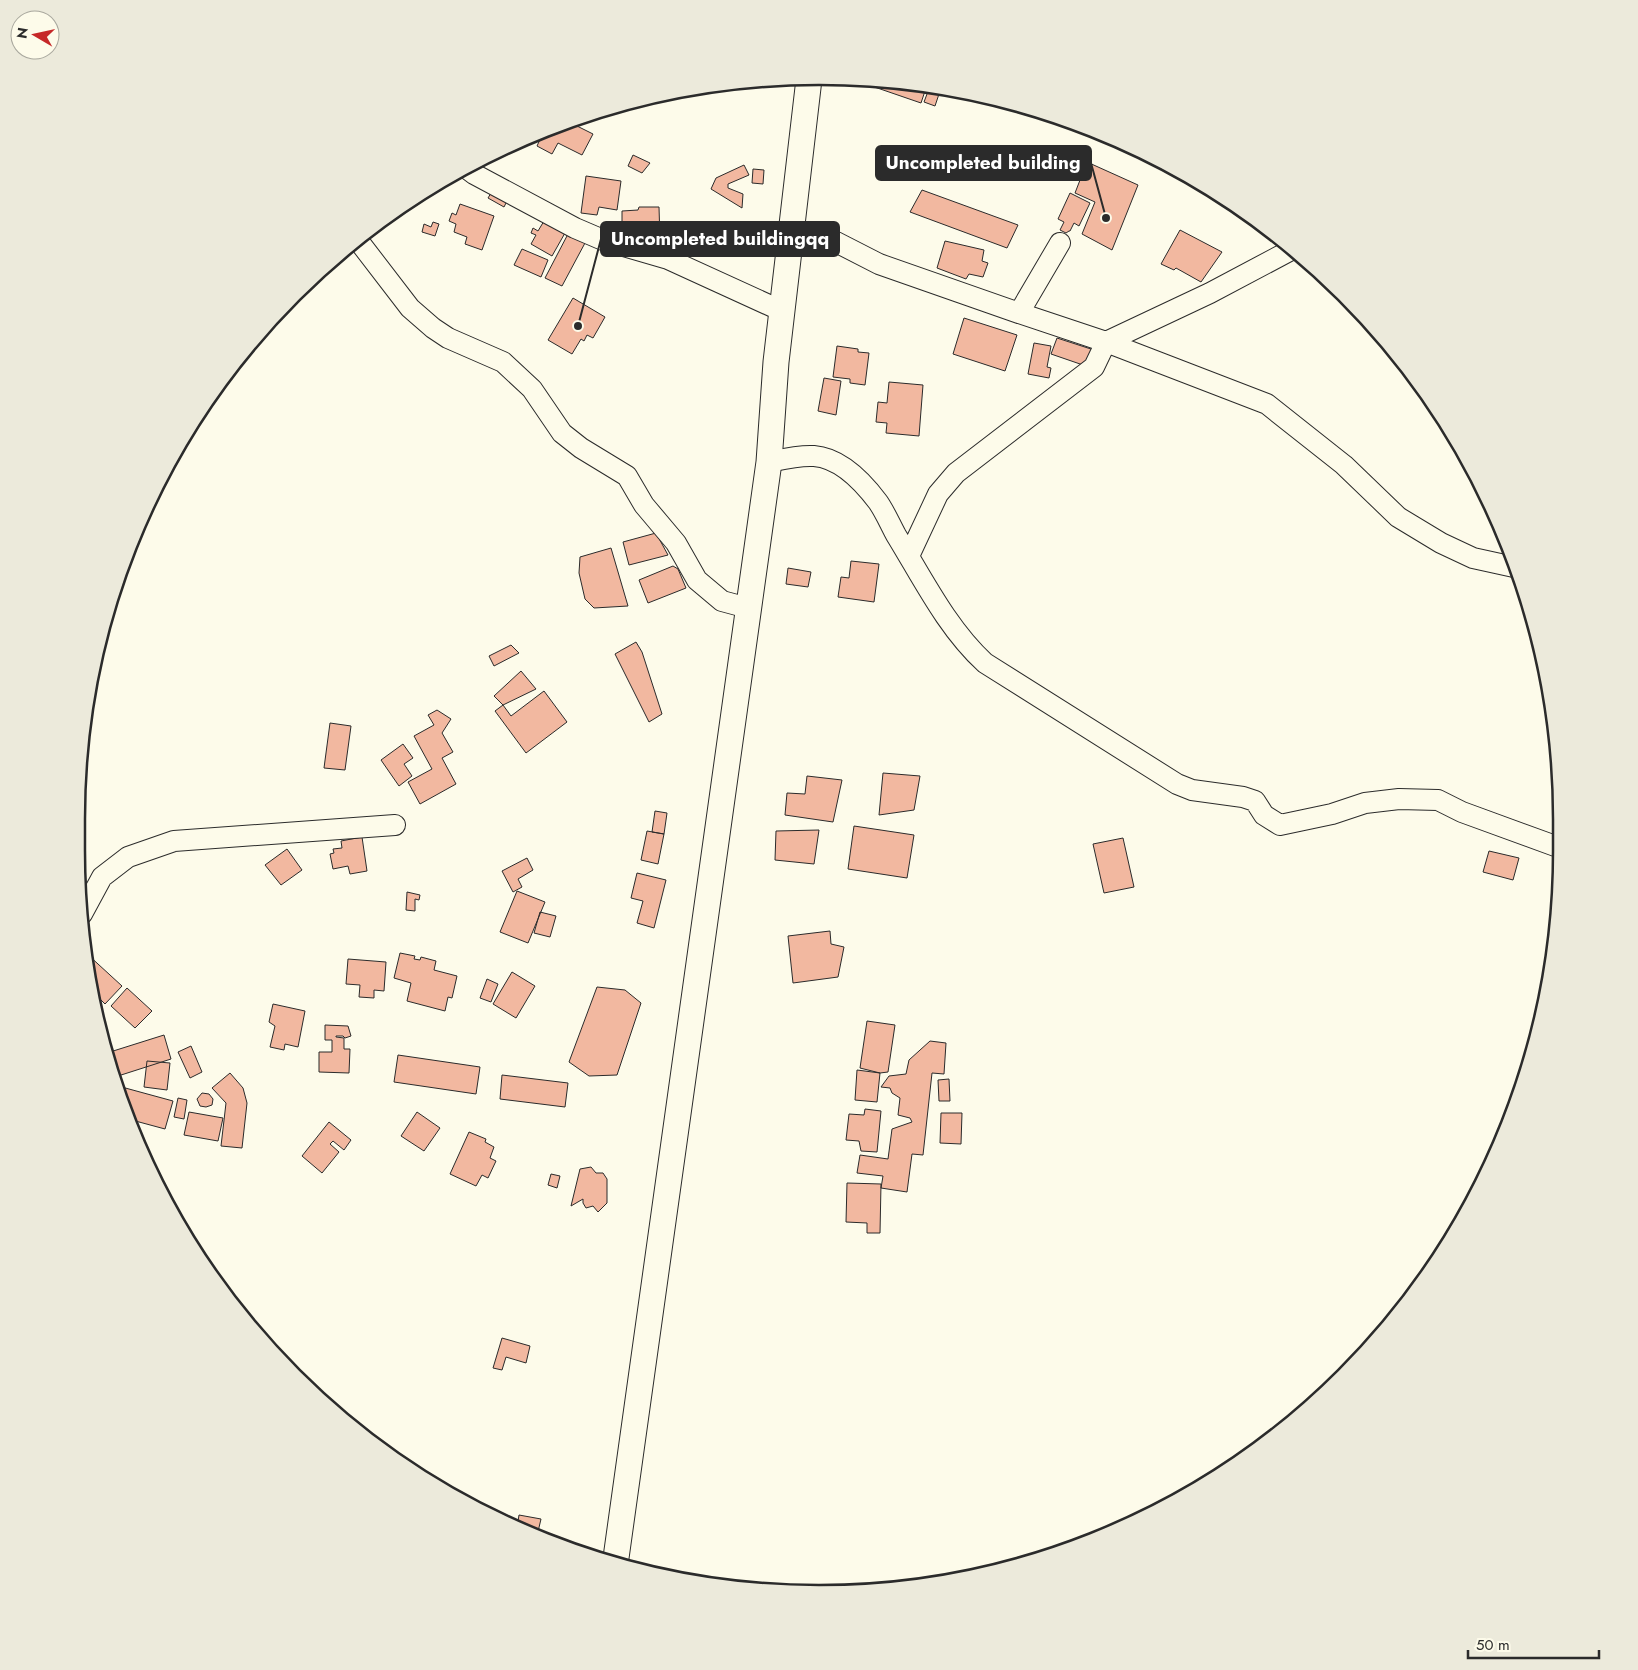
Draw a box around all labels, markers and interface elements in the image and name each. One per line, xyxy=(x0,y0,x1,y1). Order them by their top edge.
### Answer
north arrow xyxy=(10,10,60,60)
text: N xyxy=(11,26,33,40)
callout: Uncompleted building xyxy=(876,146,1091,180)
text: Uncompleted building xyxy=(885,149,1081,176)
callout: Uncompleted buildingqq xyxy=(601,222,839,256)
text: Uncompleted buildingqq xyxy=(611,225,829,252)
scale bar xyxy=(1468,1628,1599,1660)
text: 50 m xyxy=(1476,1634,1510,1656)

